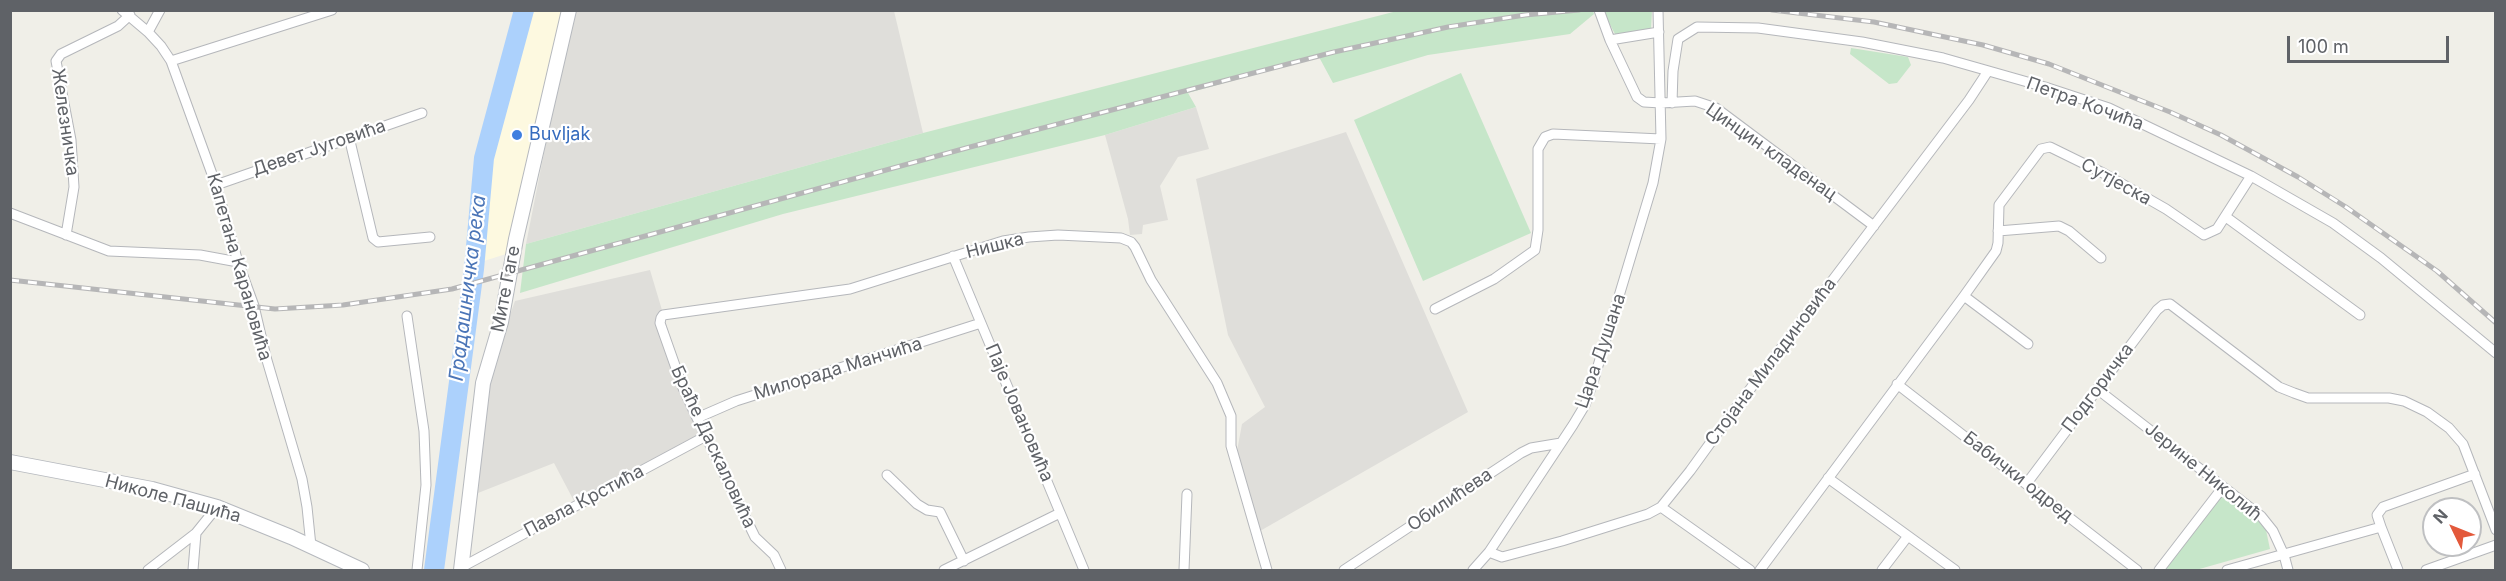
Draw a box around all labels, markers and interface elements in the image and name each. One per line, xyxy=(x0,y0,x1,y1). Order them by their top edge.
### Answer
scale bar xyxy=(2290,24,2452,62)
text: 100 m xyxy=(2298,36,2349,57)
street label: Железничка xyxy=(47,67,83,177)
street label: Петра Кочића xyxy=(2023,73,2147,135)
street label: Цинцин кладенац xyxy=(1701,99,1841,205)
street label: Девет Југовића xyxy=(249,115,389,181)
place label: Buvljak xyxy=(529,124,590,146)
marker: Buvljak xyxy=(510,128,524,142)
street label: Сутјеска xyxy=(2077,154,2155,210)
street label: Капетана Карановића xyxy=(202,171,276,363)
water label: Градашничка река xyxy=(445,194,491,382)
street label: Нишка xyxy=(964,228,1026,264)
street label: Мите Гаге xyxy=(487,244,525,334)
street label: Стојана Миладиновића xyxy=(1701,274,1841,450)
street label: Цара Душана xyxy=(1571,291,1631,411)
street label: Милорада Манчића xyxy=(751,333,925,405)
street label: Подгоричка xyxy=(2058,339,2138,437)
street label: Паје Јовановића xyxy=(980,341,1058,485)
street label: Браће Даскаловића xyxy=(666,362,760,532)
street label: Јерине Николић xyxy=(2140,418,2266,526)
street label: Бабички одред xyxy=(1959,427,2077,527)
street label: Павла Крстића xyxy=(520,460,648,542)
street label: Обилићева xyxy=(1404,464,1496,536)
street label: Николе Пашића xyxy=(103,470,243,528)
north arrow xyxy=(2422,497,2482,557)
text: N xyxy=(2429,505,2452,527)

